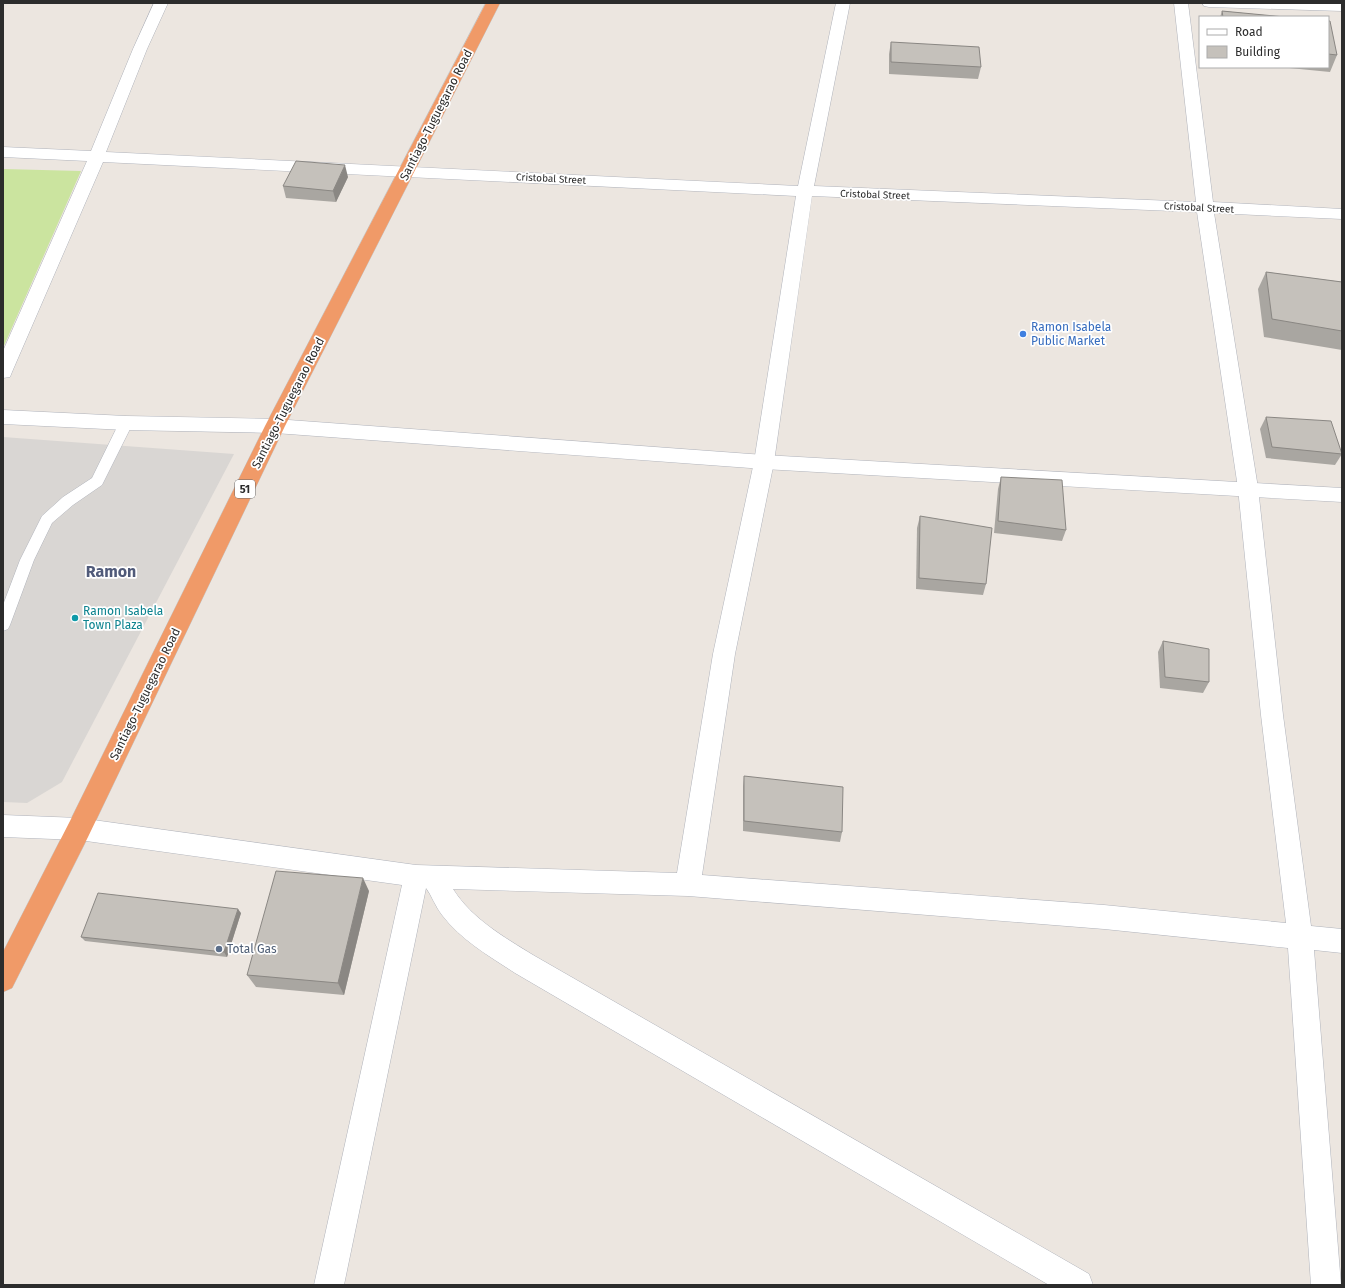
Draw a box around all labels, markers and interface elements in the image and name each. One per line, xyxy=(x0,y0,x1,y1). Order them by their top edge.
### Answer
legend xyxy=(1199,16,1329,68)
text: Road xyxy=(1235,25,1263,39)
text: Building xyxy=(1235,45,1281,59)
street label: Santiago-Tuguegarao Road xyxy=(397,47,475,183)
street label: Cristobal Street xyxy=(516,171,587,187)
street label: Cristobal Street xyxy=(840,188,911,202)
street label: Cristobal Street xyxy=(1164,200,1235,216)
place label: Ramon Isabela Public Market xyxy=(1031,320,1111,348)
marker: Ramon Isabela Public Market xyxy=(1018,329,1028,339)
street label: Santiago-Tuguegarao Road xyxy=(249,335,327,471)
road number: 51 xyxy=(235,480,255,498)
district label: Ramon xyxy=(86,562,136,581)
place label: Ramon Isabela Town Plaza xyxy=(83,604,163,632)
marker: Ramon Isabela Town Plaza xyxy=(70,613,80,623)
street label: Santiago-Tuguegarao Road xyxy=(107,626,183,762)
place label: Total Gas xyxy=(227,942,277,956)
marker: Total Gas xyxy=(214,944,224,954)

